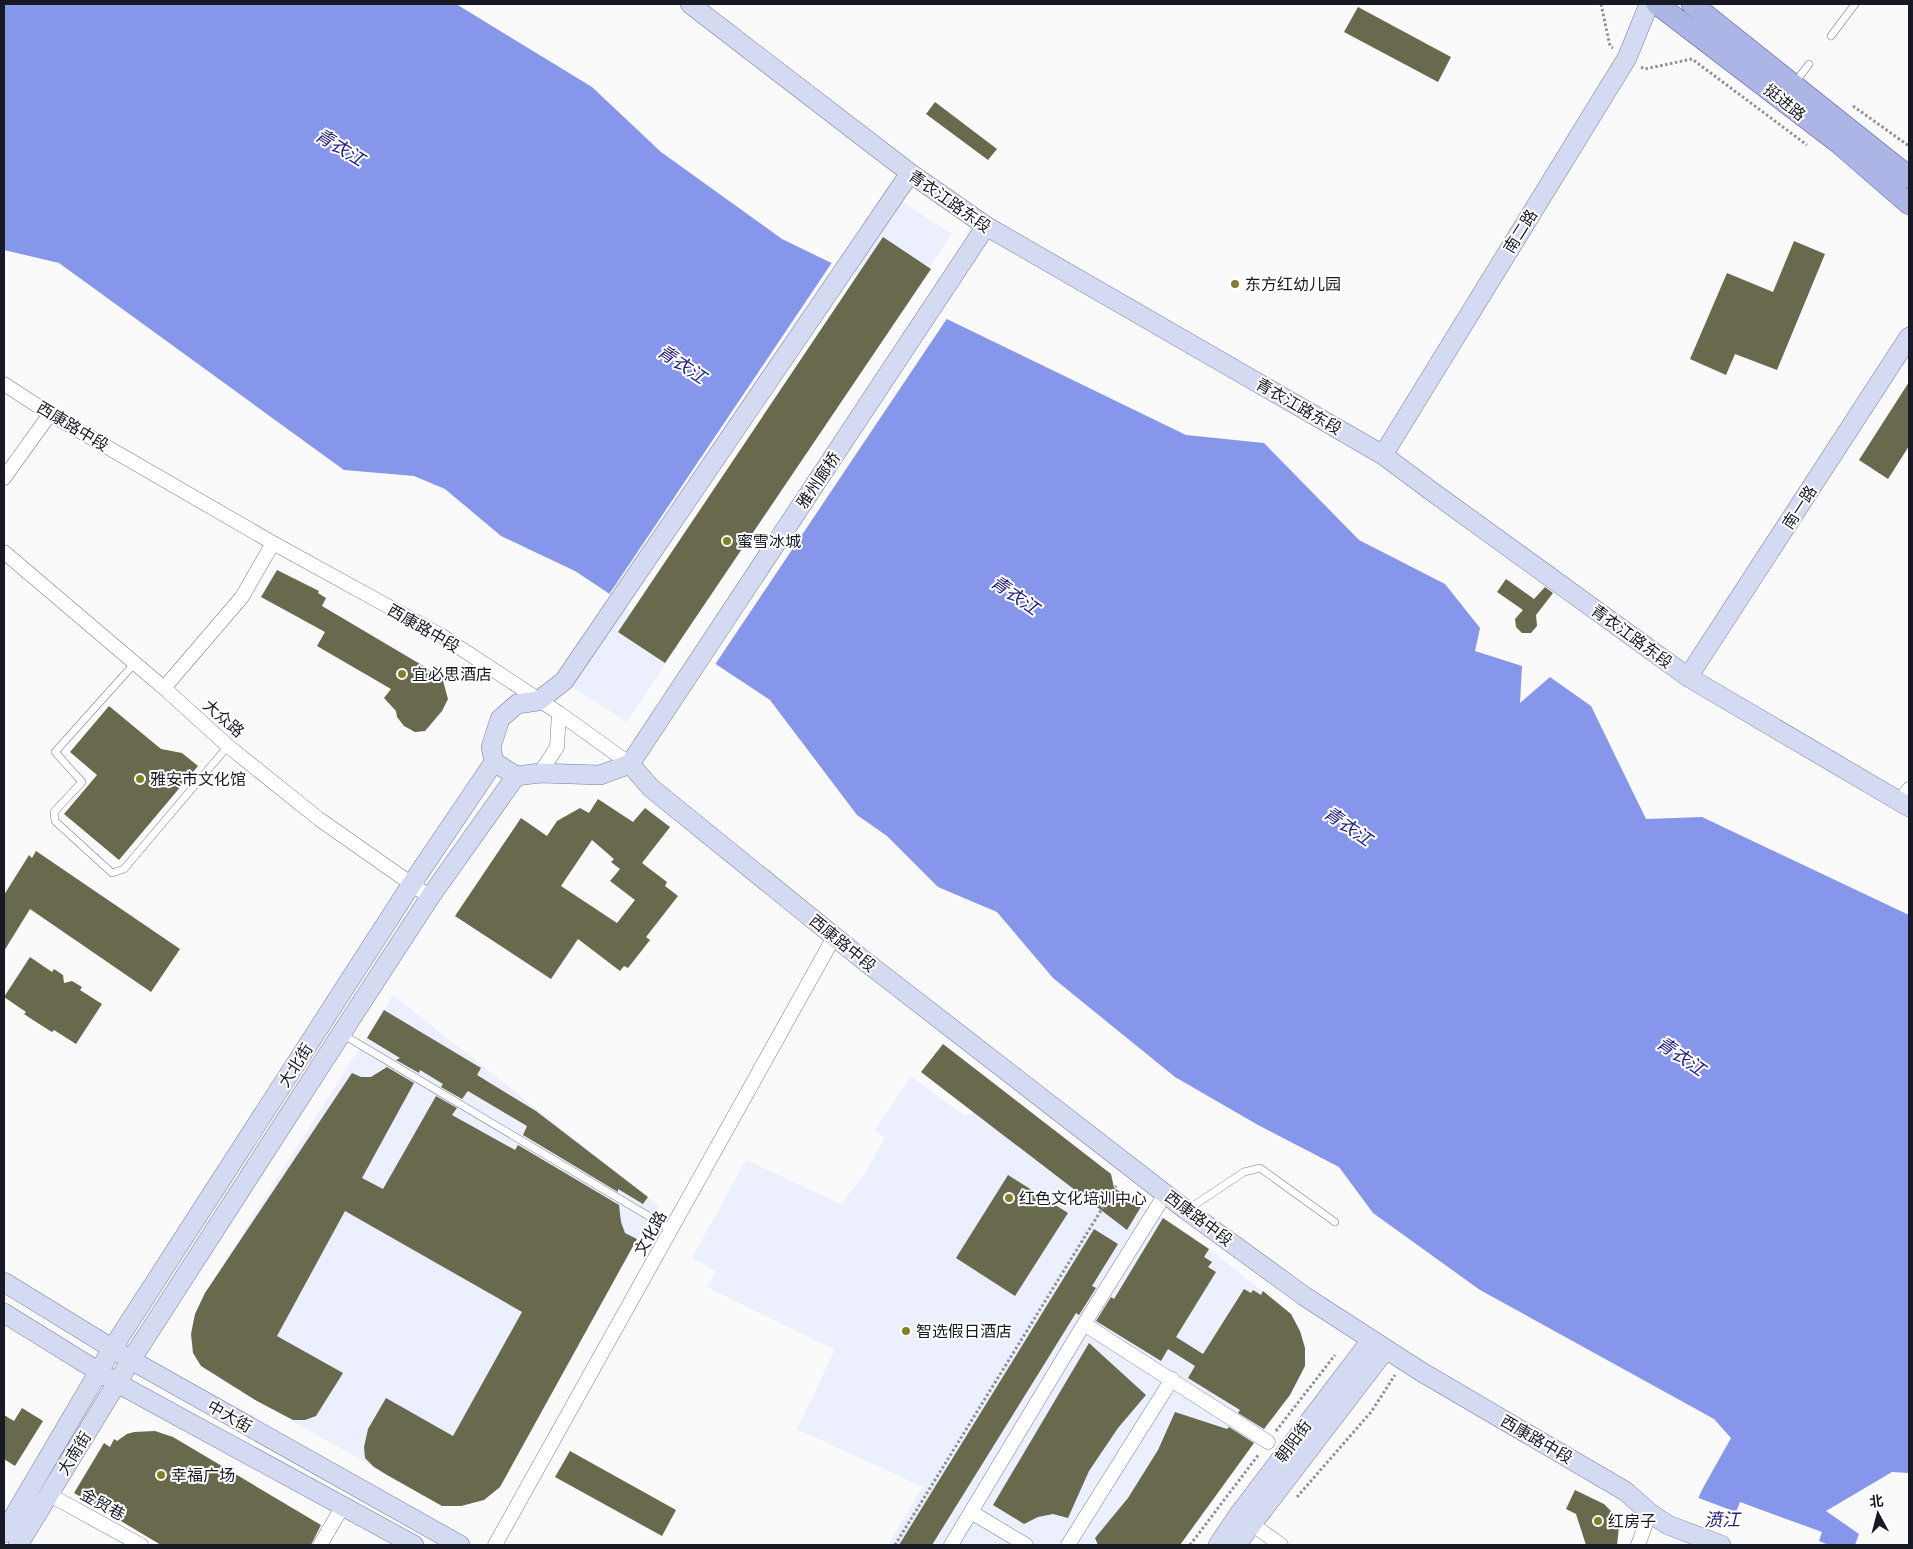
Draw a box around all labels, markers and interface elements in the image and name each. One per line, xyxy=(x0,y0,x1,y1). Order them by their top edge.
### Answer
street label: 挺进路 xyxy=(1760,79,1810,125)
water label: 青衣江 xyxy=(311,123,371,172)
street label: 青衣江路东段 xyxy=(905,165,995,237)
street label: 南二路 xyxy=(1499,205,1541,257)
place label: 东方红幼儿园 xyxy=(1245,274,1341,294)
marker: 东方红幼儿园 xyxy=(1229,278,1241,290)
water label: 青衣江 xyxy=(653,339,712,390)
street label: 青衣江路东段 xyxy=(1252,373,1346,439)
street label: 西康路中段 xyxy=(34,397,112,455)
street label: 雅州廊桥 xyxy=(792,448,844,512)
street label: 南一路 xyxy=(1778,481,1820,533)
place label: 蜜雪冰城 xyxy=(737,531,801,551)
marker: 蜜雪冰城 xyxy=(721,535,733,547)
water label: 青衣江 xyxy=(986,570,1045,621)
street label: 西康路中段 xyxy=(384,599,464,657)
street label: 青衣江路东段 xyxy=(1587,600,1677,672)
place label: 宜必思酒店 xyxy=(412,664,492,684)
marker: 宜必思酒店 xyxy=(396,668,408,680)
street label: 大众路 xyxy=(199,695,249,741)
place label: 雅安市文化馆 xyxy=(150,769,246,789)
marker: 雅安市文化馆 xyxy=(134,773,146,785)
water label: 青衣江 xyxy=(1319,801,1378,852)
street label: 西康路中段 xyxy=(806,910,880,976)
water label: 青衣江 xyxy=(1652,1031,1711,1082)
street label: 大北街 xyxy=(274,1039,316,1091)
street label: 西康路中段 xyxy=(1161,1186,1237,1250)
place label: 红色文化培训中心 xyxy=(1019,1188,1147,1208)
marker: 红色文化培训中心 xyxy=(1003,1192,1015,1204)
street label: 文化路 xyxy=(630,1207,670,1259)
place label: 智选假日酒店 xyxy=(916,1321,1012,1341)
marker: 智选假日酒店 xyxy=(900,1325,912,1337)
street label: 中大街 xyxy=(204,1396,256,1436)
street label: 西康路中段 xyxy=(1497,1410,1577,1468)
street label: 朝阳街 xyxy=(1271,1416,1315,1466)
street label: 大南街 xyxy=(53,1427,95,1479)
place label: 幸福广场 xyxy=(171,1465,235,1485)
marker: 幸福广场 xyxy=(155,1469,167,1481)
street label: 金贸巷 xyxy=(77,1484,129,1524)
north arrow xyxy=(1853,1489,1903,1539)
text: 北 xyxy=(1868,1491,1884,1511)
water label: 𣸣江 xyxy=(1704,1508,1742,1531)
place label: 红房子 xyxy=(1608,1511,1656,1531)
marker: 红房子 xyxy=(1592,1515,1604,1527)

